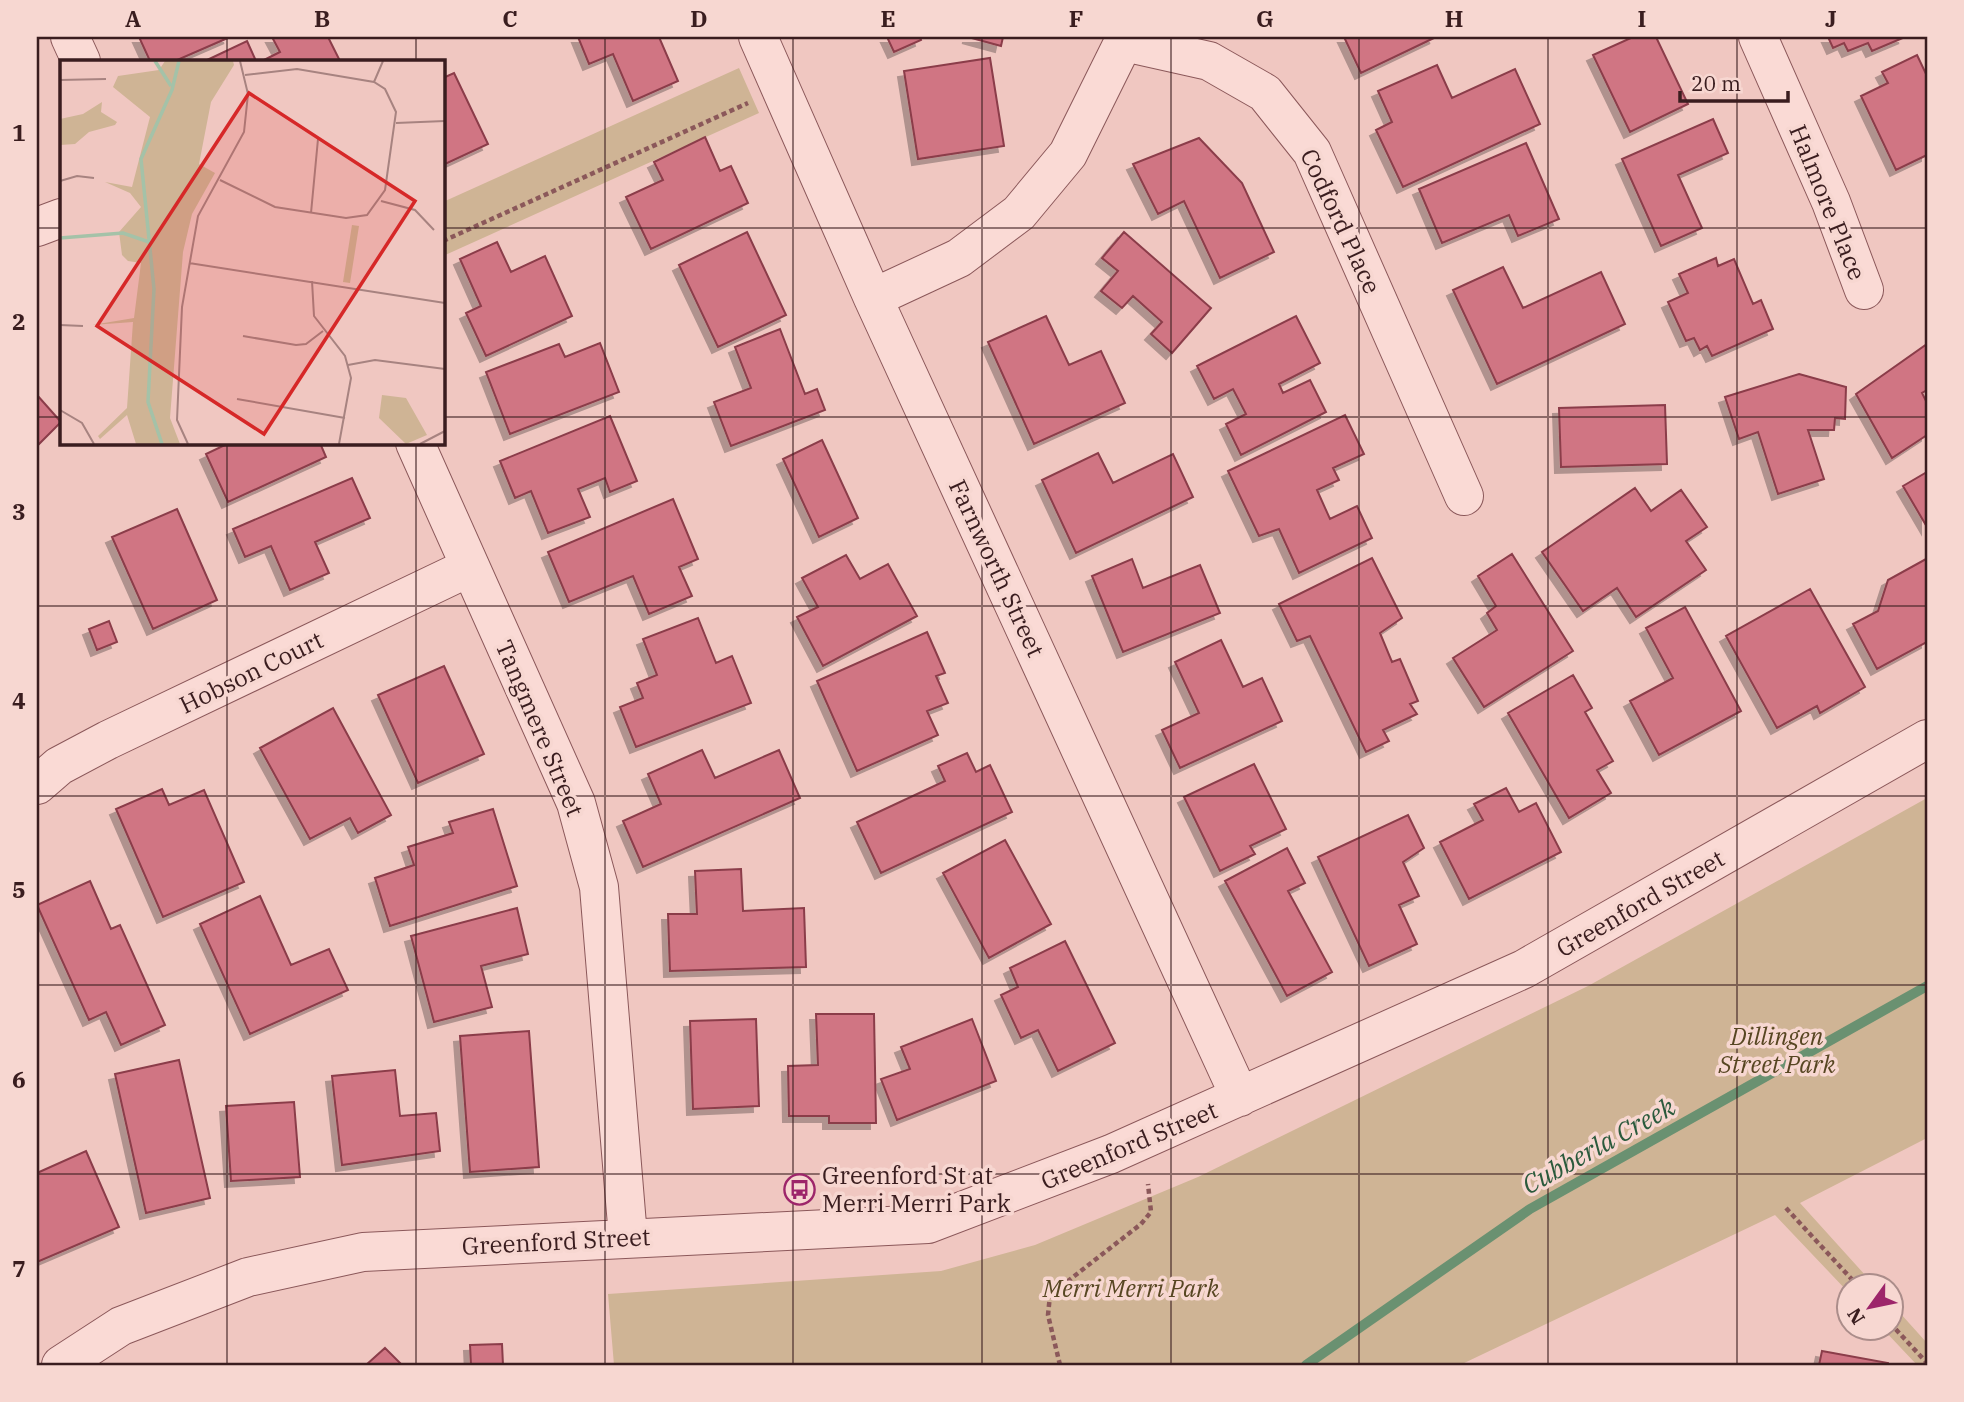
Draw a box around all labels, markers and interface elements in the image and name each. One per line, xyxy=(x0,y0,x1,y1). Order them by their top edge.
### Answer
text: A xyxy=(125,3,141,33)
text: B xyxy=(314,3,330,33)
text: C xyxy=(502,3,518,33)
text: D xyxy=(690,3,708,33)
text: E xyxy=(880,3,896,33)
text: F xyxy=(1069,3,1083,33)
text: G xyxy=(1256,3,1274,33)
text: H xyxy=(1445,3,1463,33)
text: I xyxy=(1638,3,1646,33)
text: J xyxy=(1825,3,1837,33)
inset map xyxy=(60,60,444,444)
scale bar xyxy=(1680,60,1789,104)
text: 20 m xyxy=(1691,69,1741,97)
text: 1 xyxy=(12,117,26,147)
street label: Halmore Place xyxy=(1782,120,1874,284)
street label: Codford Place xyxy=(1293,143,1389,299)
text: 2 xyxy=(12,306,26,336)
street label: Farnworth Street xyxy=(942,474,1052,662)
text: 3 xyxy=(12,496,26,526)
street label: Hobson Court xyxy=(174,623,328,721)
street label: Tangmere Street xyxy=(488,635,592,821)
text: 4 xyxy=(12,685,26,715)
street label: Greenford Street xyxy=(1550,842,1730,964)
text: 5 xyxy=(12,874,26,904)
park label: Dillingen Street Park xyxy=(1718,1020,1836,1080)
text: 6 xyxy=(12,1064,26,1094)
water label: Cubberla Creek xyxy=(1515,1089,1681,1201)
street label: Greenford Street xyxy=(1036,1093,1222,1197)
place label: Greenford St at Merri Merri Park xyxy=(822,1159,1011,1219)
bus stop icon: Greenford St at Merri Merri Park xyxy=(782,1172,816,1206)
street label: Greenford Street xyxy=(461,1220,651,1262)
text: 7 xyxy=(12,1253,26,1283)
park label: Merri Merri Park xyxy=(1042,1272,1219,1304)
north arrow xyxy=(1834,1272,1904,1342)
text: N xyxy=(1842,1303,1870,1329)

